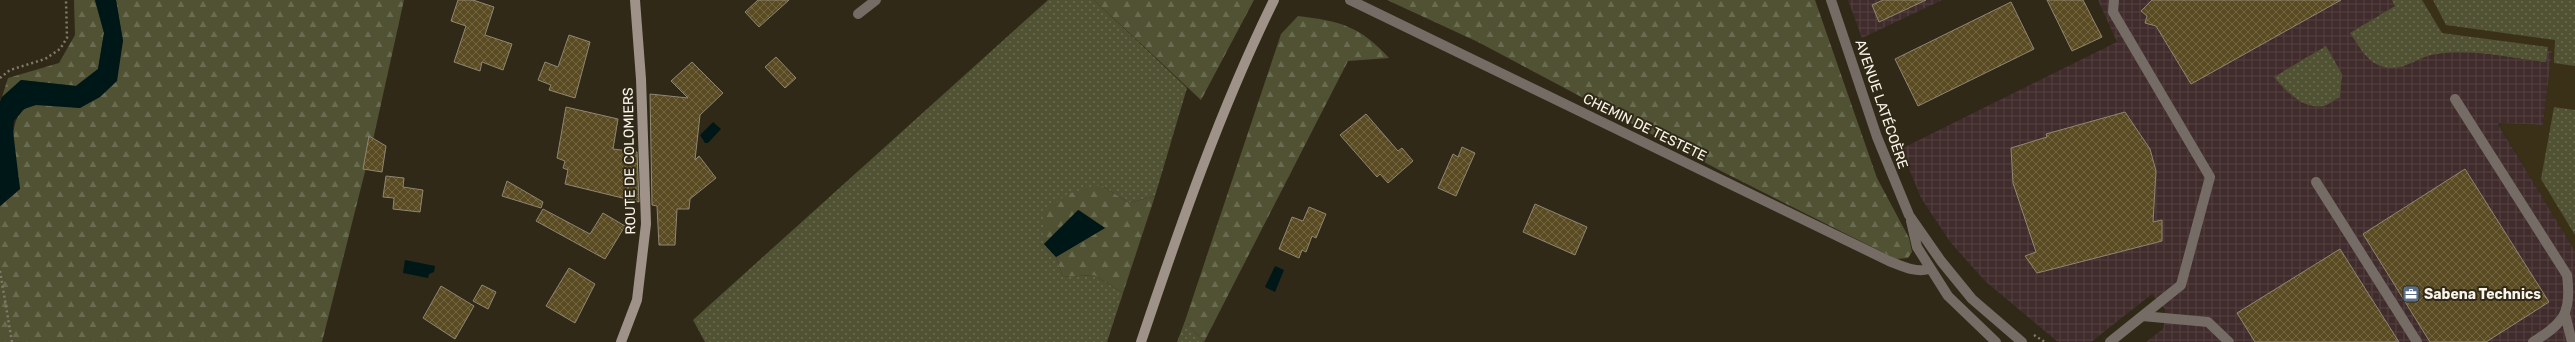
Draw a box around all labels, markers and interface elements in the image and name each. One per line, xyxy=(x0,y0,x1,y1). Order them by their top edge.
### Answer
street label: AVENUE LATÉCOÈRE xyxy=(1851,37,1913,171)
street label: ROUTE DE COLOMIERS xyxy=(620,87,639,235)
street label: CHEMIN DE TESTETE xyxy=(1580,90,1709,165)
office icon: Sabena Technics xyxy=(2401,284,2421,304)
place label: Sabena Technics xyxy=(2424,286,2541,303)

